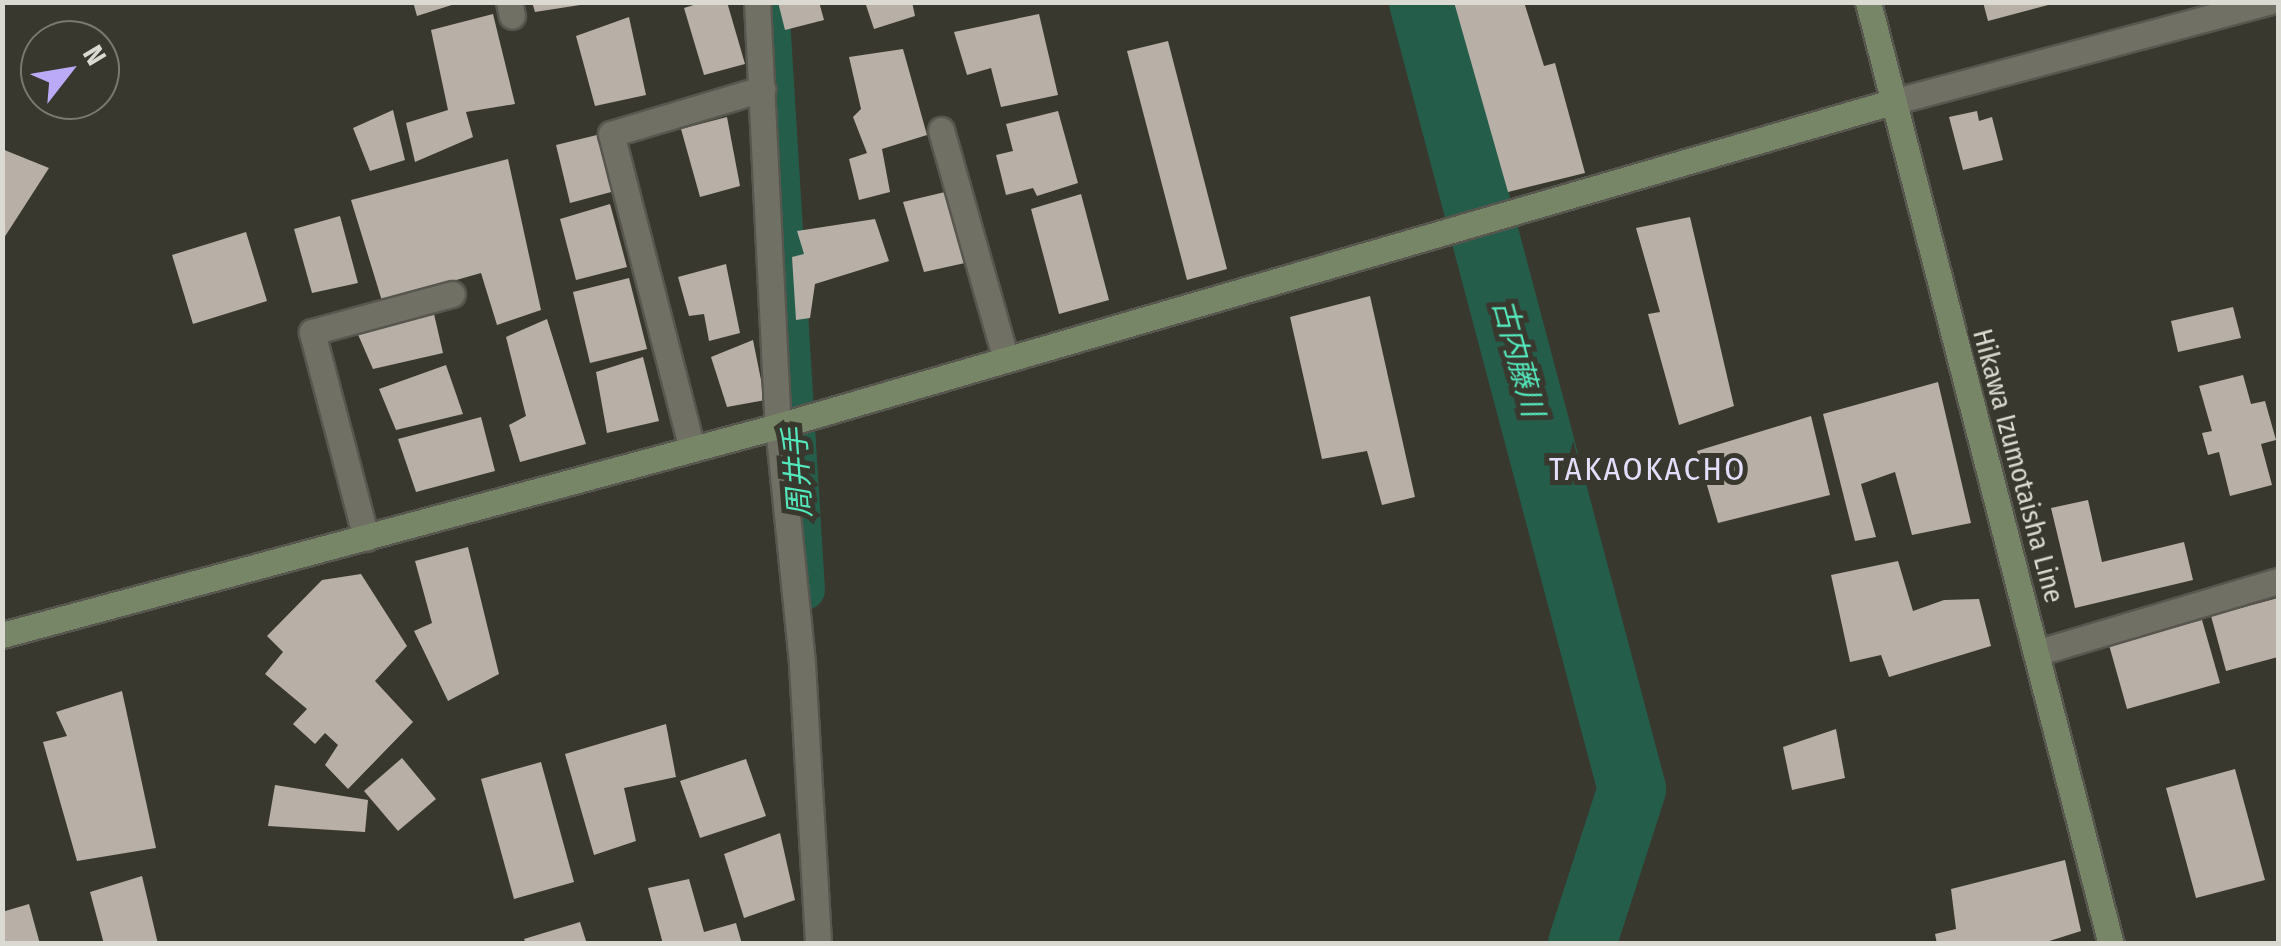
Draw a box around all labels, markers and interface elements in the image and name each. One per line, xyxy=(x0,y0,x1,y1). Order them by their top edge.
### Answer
north arrow xyxy=(20,20,120,120)
text: N xyxy=(76,40,113,71)
water label: 古内藤川 xyxy=(1485,295,1551,421)
street label: Hikawa Izumotaisha Line xyxy=(1965,325,2071,607)
water label: 周井手 xyxy=(777,427,819,519)
district label: TAKAOKACHO xyxy=(1549,450,1747,488)

